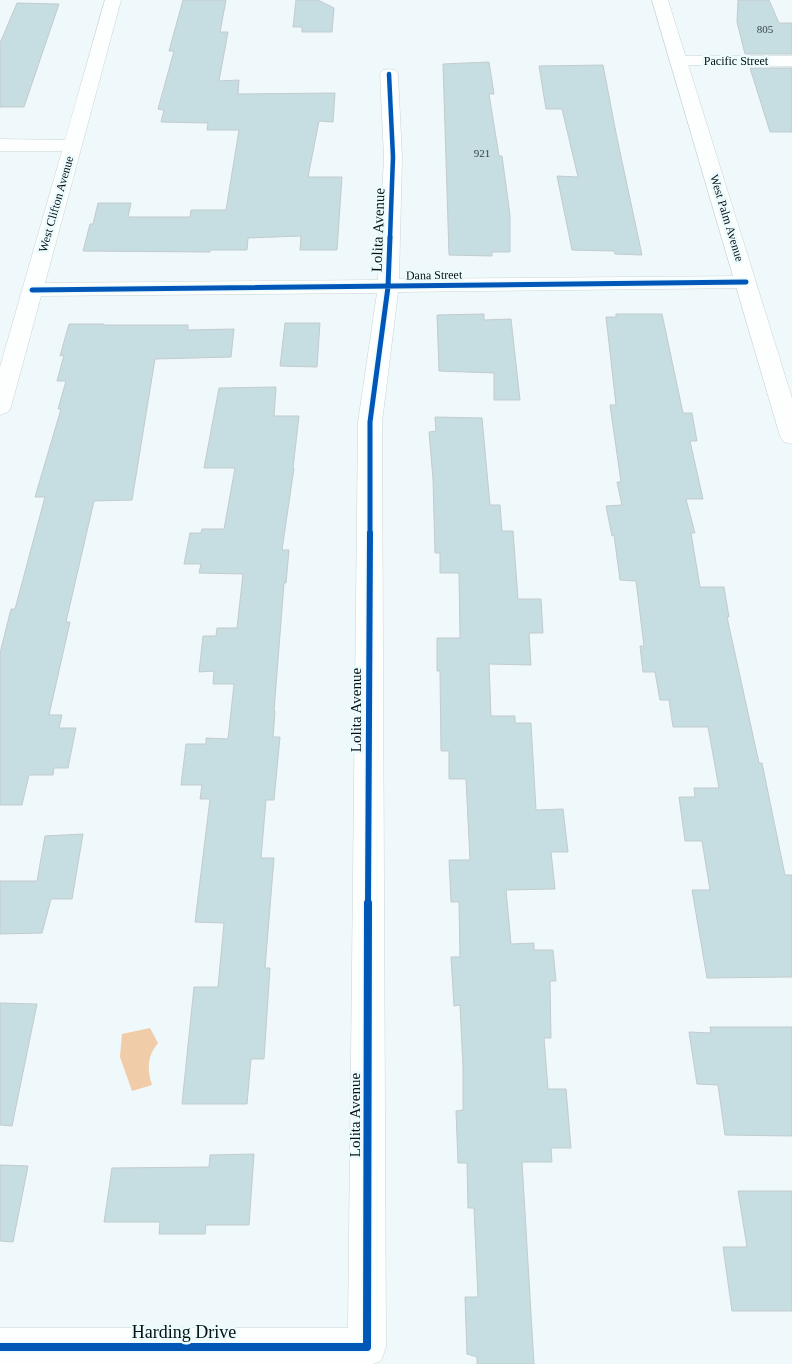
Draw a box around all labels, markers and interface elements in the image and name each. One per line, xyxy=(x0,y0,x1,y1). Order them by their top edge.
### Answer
house number: 805 xyxy=(757,23,774,35)
street label: Pacific Street xyxy=(704,54,769,68)
house number: 921 xyxy=(474,147,490,159)
street label: West Clifton Avenue xyxy=(36,154,76,254)
street label: West Palm Avenue xyxy=(707,173,747,263)
street label: Lolita Avenue xyxy=(369,187,387,272)
street label: Dana Street xyxy=(406,267,463,282)
street label: Lolita Avenue xyxy=(348,668,364,752)
street label: Lolita Avenue xyxy=(347,1073,363,1157)
street label: Harding Drive xyxy=(132,1322,236,1342)

